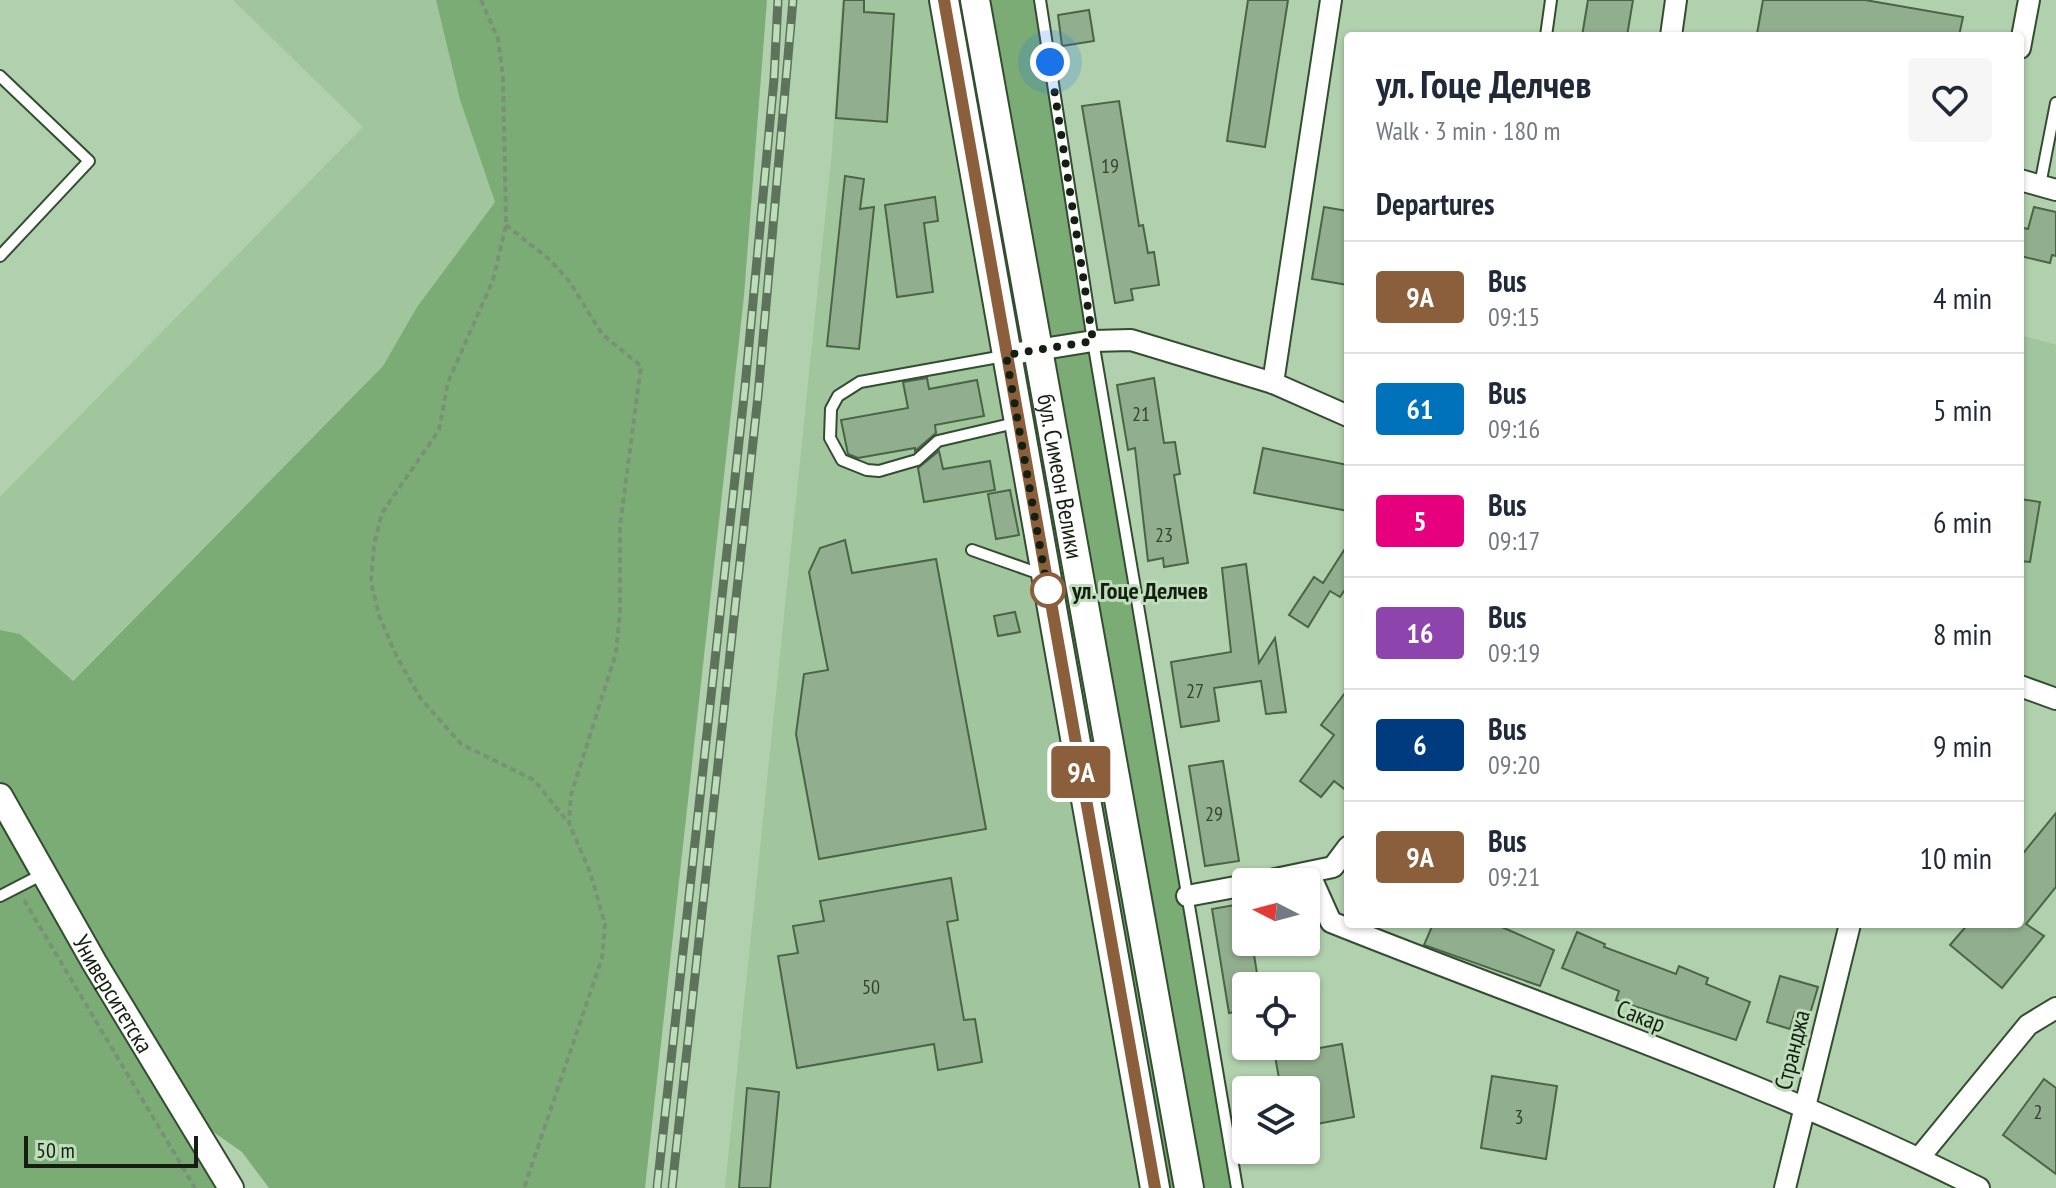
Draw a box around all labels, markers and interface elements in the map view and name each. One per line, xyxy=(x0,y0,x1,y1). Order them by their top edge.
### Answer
your location xyxy=(1030,42,1070,82)
button: heart xyxy=(1908,58,1992,142)
text: ул. Гоце Делчев xyxy=(1376,59,1591,108)
text: Walk · 3 min · 180 m xyxy=(1376,114,1560,147)
house number: 19 xyxy=(1101,153,1119,179)
text: Departures xyxy=(1376,184,1494,223)
text: Bus xyxy=(1488,261,1527,300)
text: 9А xyxy=(1406,278,1434,315)
text: 4 min xyxy=(1933,278,1992,317)
text: 09:15 xyxy=(1488,300,1540,333)
text: Bus xyxy=(1488,373,1527,412)
text: 61 xyxy=(1407,390,1433,427)
text: 5 min xyxy=(1933,390,1992,429)
street label: бул. Симеон Велики xyxy=(1031,391,1091,561)
house number: 21 xyxy=(1132,401,1150,427)
text: 09:16 xyxy=(1488,412,1540,445)
text: Bus xyxy=(1488,485,1527,524)
text: 5 xyxy=(1413,502,1427,539)
text: 6 min xyxy=(1933,502,1992,541)
house number: 23 xyxy=(1155,522,1173,548)
text: 09:17 xyxy=(1488,524,1540,557)
marker: ул. Гоце Делчев xyxy=(1031,573,1065,607)
place label: ул. Гоце Делчев xyxy=(1071,575,1208,606)
text: Bus xyxy=(1488,597,1527,636)
text: 16 xyxy=(1407,614,1433,651)
text: 8 min xyxy=(1933,614,1992,653)
text: 09:19 xyxy=(1488,636,1540,669)
house number: 27 xyxy=(1186,678,1204,704)
text: Bus xyxy=(1488,709,1527,748)
text: 6 xyxy=(1413,726,1427,763)
text: 9 min xyxy=(1933,726,1992,765)
line badge: 9А xyxy=(1045,746,1117,798)
text: 09:20 xyxy=(1488,748,1540,781)
text: 9А xyxy=(1067,753,1095,790)
house number: 29 xyxy=(1205,801,1223,827)
text: Bus xyxy=(1488,821,1527,860)
text: 9А xyxy=(1406,838,1434,875)
text: 10 min xyxy=(1919,838,1992,877)
text: 09:21 xyxy=(1488,860,1540,893)
north arrow xyxy=(1232,868,1320,956)
map controls xyxy=(1232,868,1320,1164)
street label: Университетска xyxy=(66,929,161,1058)
button: locate xyxy=(1232,972,1320,1060)
house number: 50 xyxy=(862,974,880,1000)
street label: Сакар xyxy=(1612,993,1670,1039)
street label: Странджа xyxy=(1767,1007,1817,1093)
button: layers xyxy=(1232,1076,1320,1164)
house number: 2 xyxy=(2034,1099,2043,1125)
house number: 3 xyxy=(1515,1104,1524,1130)
scale bar xyxy=(24,1132,198,1168)
text: 50 m xyxy=(36,1136,75,1164)

